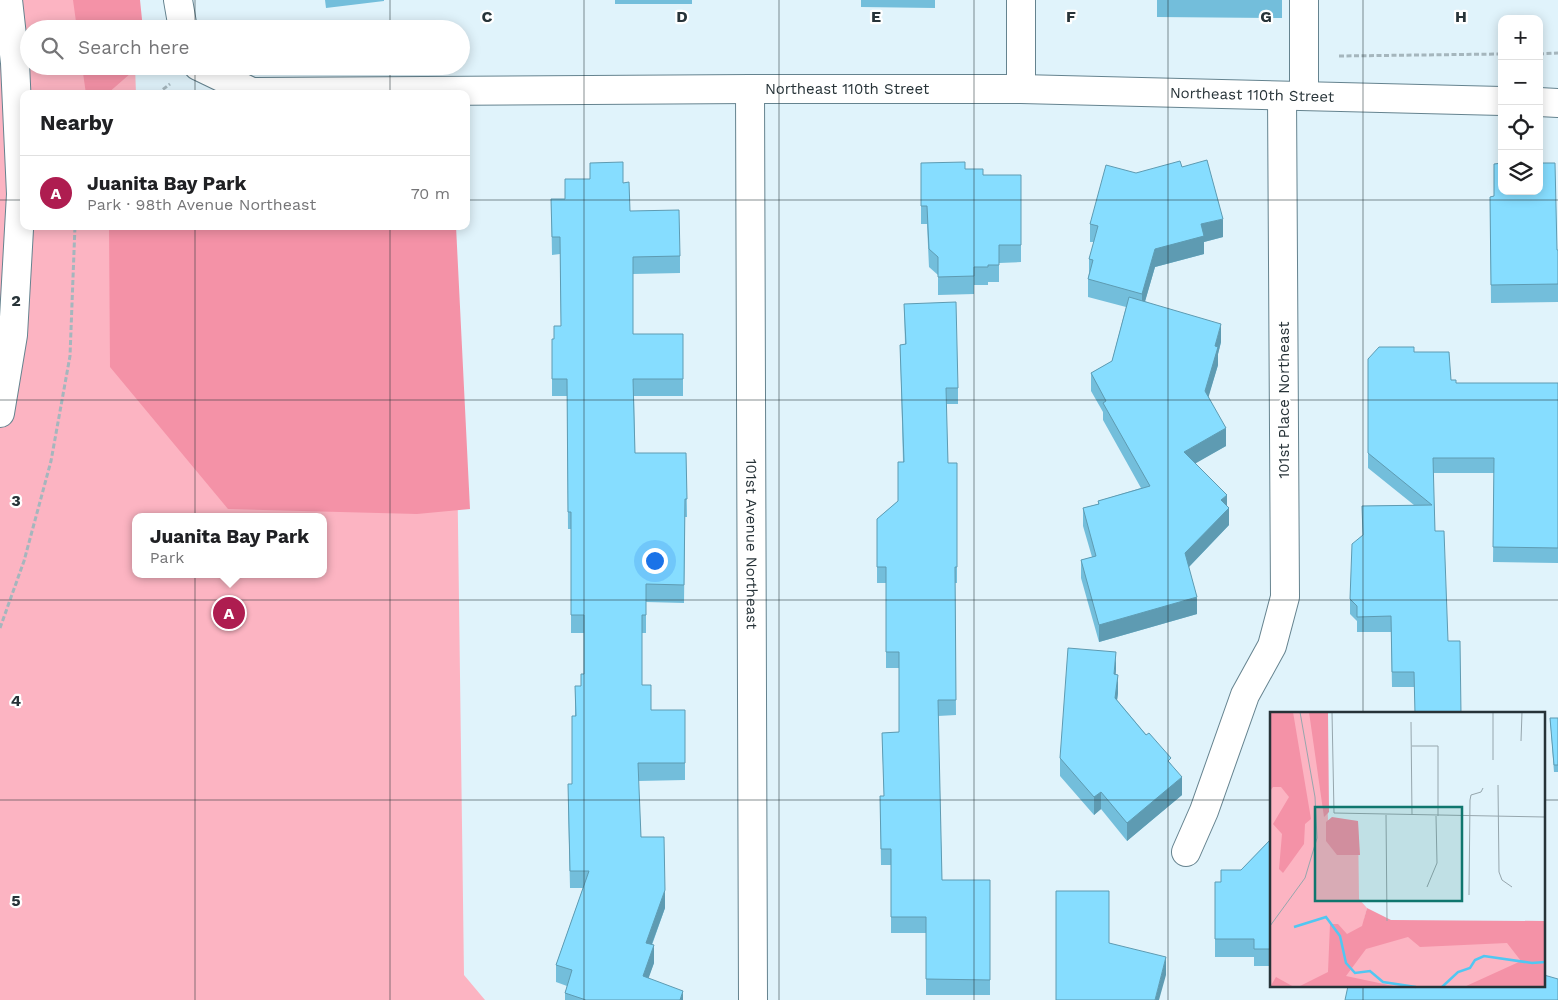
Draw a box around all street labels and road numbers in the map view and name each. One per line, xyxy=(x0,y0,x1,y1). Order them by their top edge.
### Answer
street label: Northeast 110th Street xyxy=(765,80,930,98)
street label: Northeast 110th Street xyxy=(1170,84,1335,106)
street label: 101st Place Northeast xyxy=(1275,321,1293,479)
street label: 101st Avenue Northeast xyxy=(742,459,761,630)

